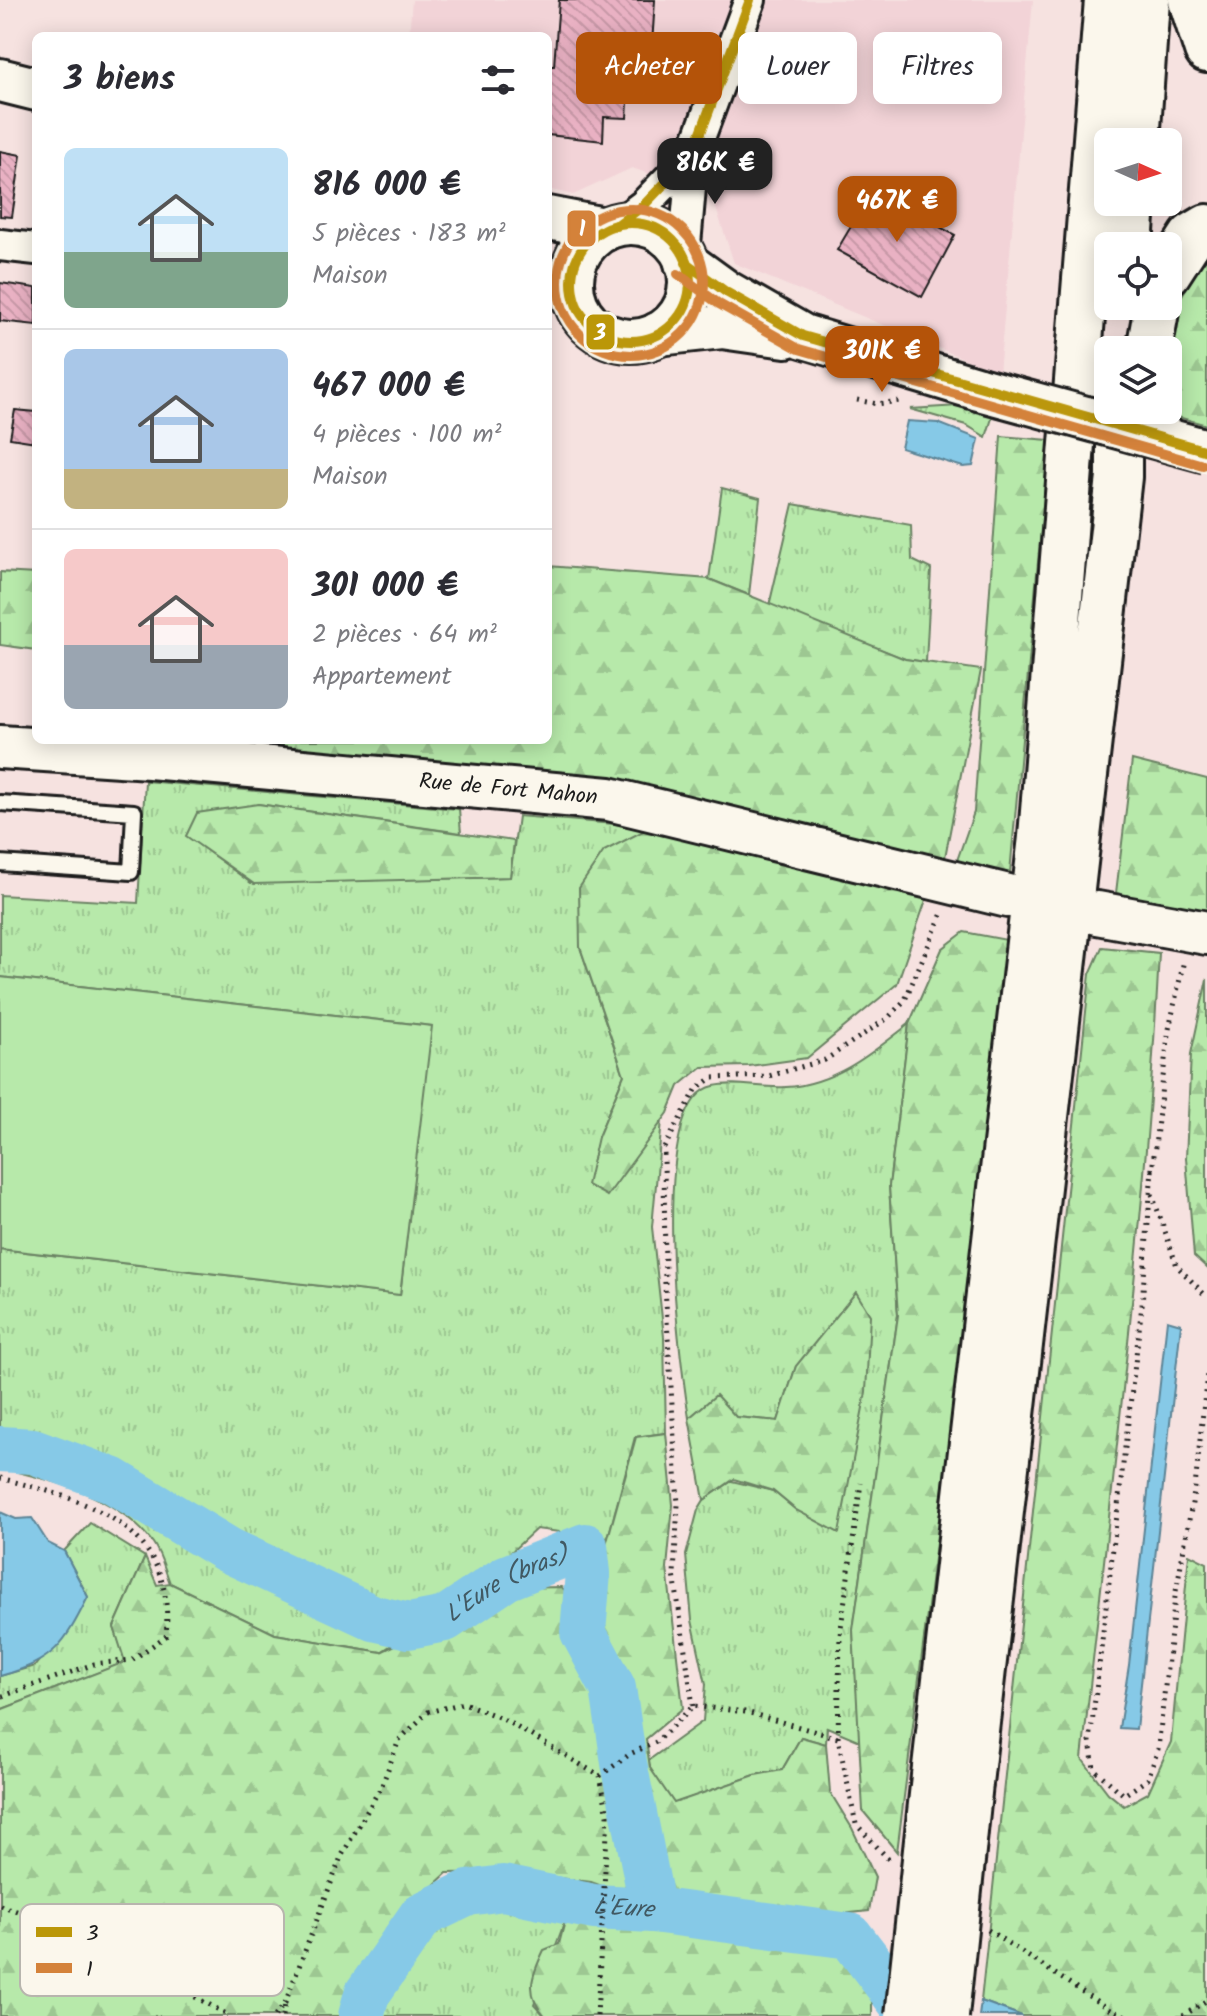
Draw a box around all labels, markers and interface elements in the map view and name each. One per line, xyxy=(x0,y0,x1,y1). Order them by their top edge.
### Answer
chip: Acheter xyxy=(576,32,722,104)
chip: Louer xyxy=(738,32,857,104)
chip: Filtres xyxy=(873,32,1002,104)
text: 3 biens xyxy=(64,53,175,107)
icon: filters xyxy=(476,58,520,102)
north arrow xyxy=(1094,128,1182,216)
map controls xyxy=(1094,128,1182,424)
pin: 816K € xyxy=(650,138,780,206)
text: 816K € xyxy=(675,143,755,185)
text: 816 000 € xyxy=(312,159,461,213)
pin: 467K € xyxy=(832,176,962,244)
icon: home xyxy=(128,180,224,276)
text: 467K € xyxy=(856,181,938,223)
line badge: 1 xyxy=(566,209,597,248)
text: 5 pièces · 183 m² xyxy=(312,213,506,255)
text: 1 xyxy=(579,213,586,248)
button: locate xyxy=(1094,232,1182,320)
text: Maison xyxy=(312,255,388,297)
line badge: 3 xyxy=(585,313,616,351)
text: 3 xyxy=(593,317,606,352)
pin: 301K € xyxy=(817,326,947,394)
text: 301K € xyxy=(843,331,921,373)
button: layers xyxy=(1094,336,1182,424)
text: 467 000 € xyxy=(312,360,465,414)
icon: home xyxy=(128,381,224,477)
text: 4 pièces · 100 m² xyxy=(312,414,501,456)
text: Maison xyxy=(312,456,388,498)
text: 301 000 € xyxy=(312,560,458,614)
icon: home xyxy=(128,581,224,677)
text: 2 pièces · 64 m² xyxy=(312,614,497,656)
text: Appartement xyxy=(312,656,452,698)
street label: Rue de Fort Mahon xyxy=(417,764,599,815)
water label: L'Eure (bras) xyxy=(437,1534,578,1633)
water label: L'Eure xyxy=(592,1887,657,1930)
legend xyxy=(20,1904,284,1996)
text: 3 xyxy=(86,1917,99,1952)
text: 1 xyxy=(86,1953,93,1988)

